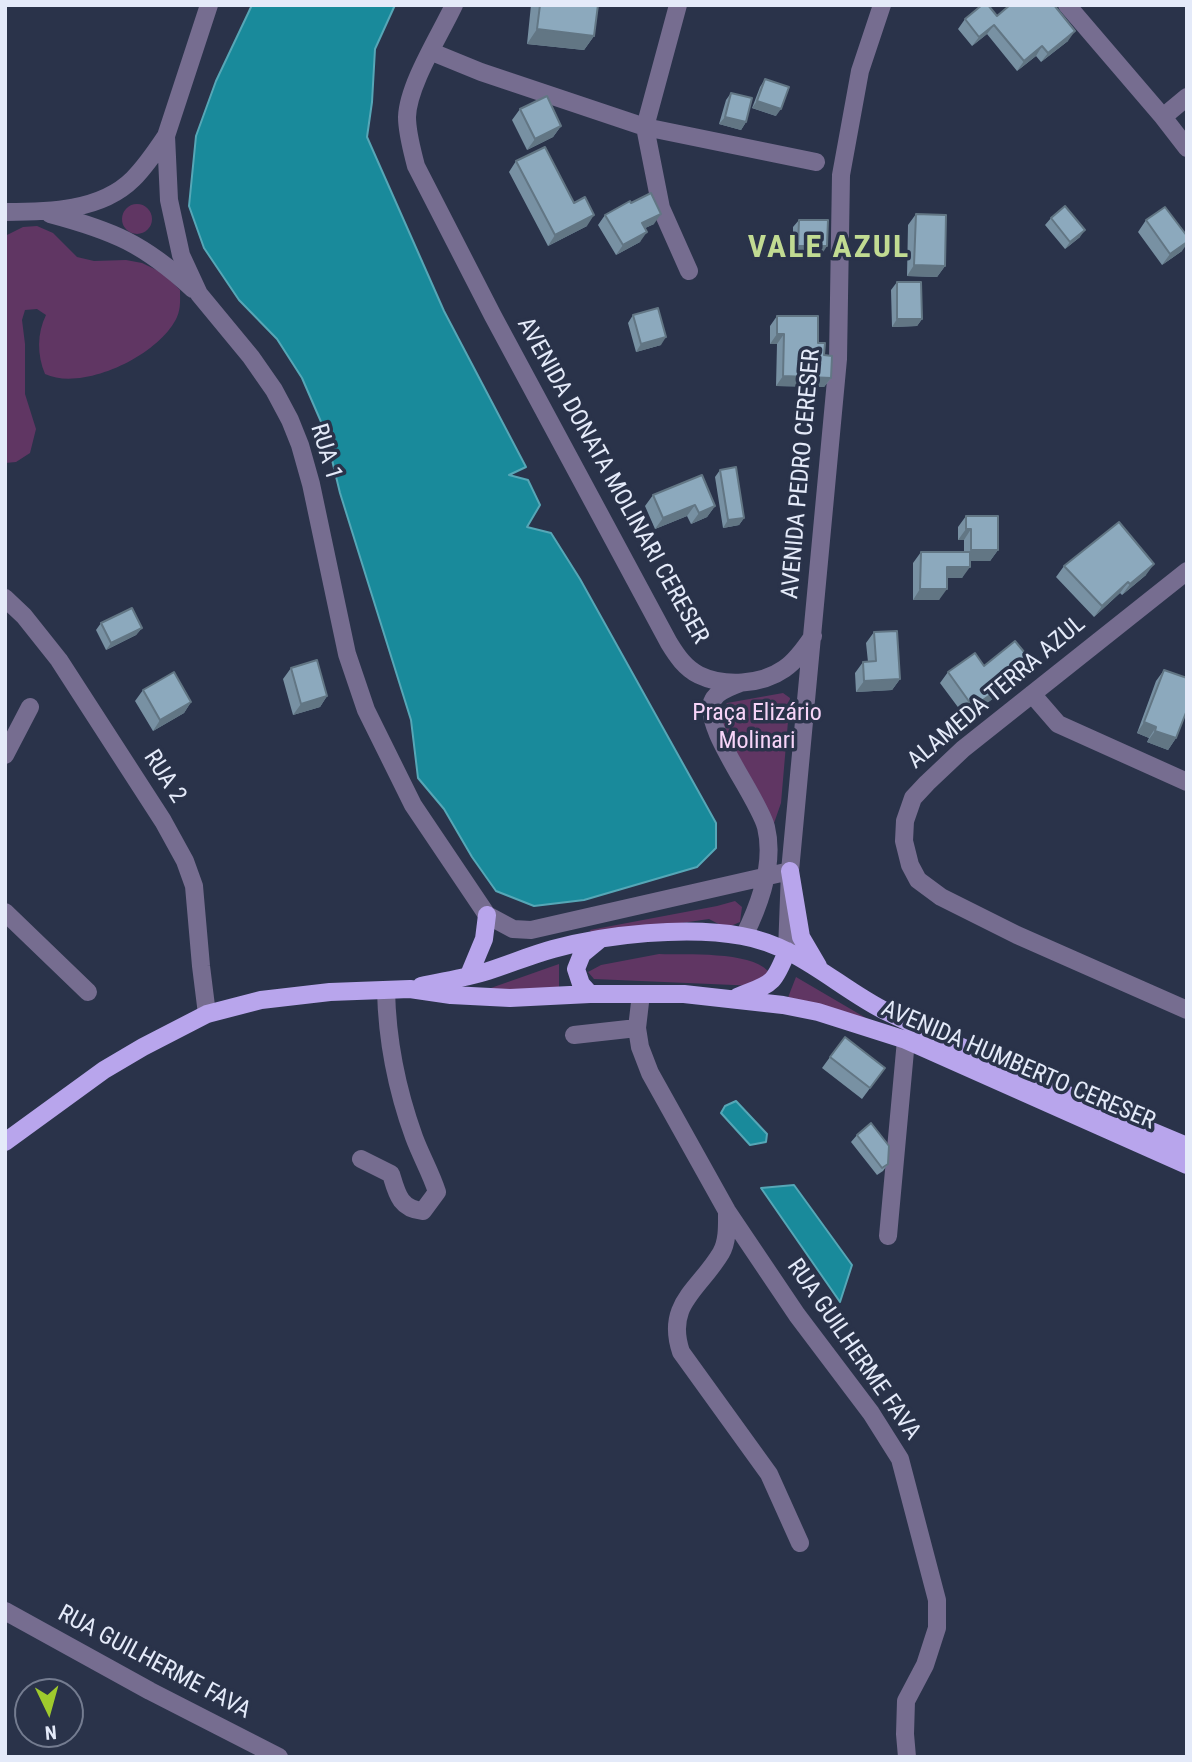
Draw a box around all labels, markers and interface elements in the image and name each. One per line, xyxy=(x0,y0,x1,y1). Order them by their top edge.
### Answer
district label: VALE AZUL xyxy=(749,230,909,268)
street label: AVENIDA DONATA MOLINARI CERESER xyxy=(510,313,714,649)
street label: AVENIDA PEDRO CERESER xyxy=(777,348,827,600)
street label: RUA 1 xyxy=(303,420,347,484)
street label: ALAMEDA TERRA AZUL xyxy=(902,610,1092,776)
park label: Praça Elizário Molinari xyxy=(692,700,822,756)
street label: RUA 2 xyxy=(136,745,192,809)
street label: AVENIDA HUMBERTO CERESER xyxy=(877,995,1159,1137)
street label: RUA GUILHERME FAVA xyxy=(780,1254,926,1446)
street label: RUA GUILHERME FAVA xyxy=(53,1600,255,1726)
north arrow xyxy=(14,1678,84,1748)
text: N xyxy=(44,1720,58,1744)

